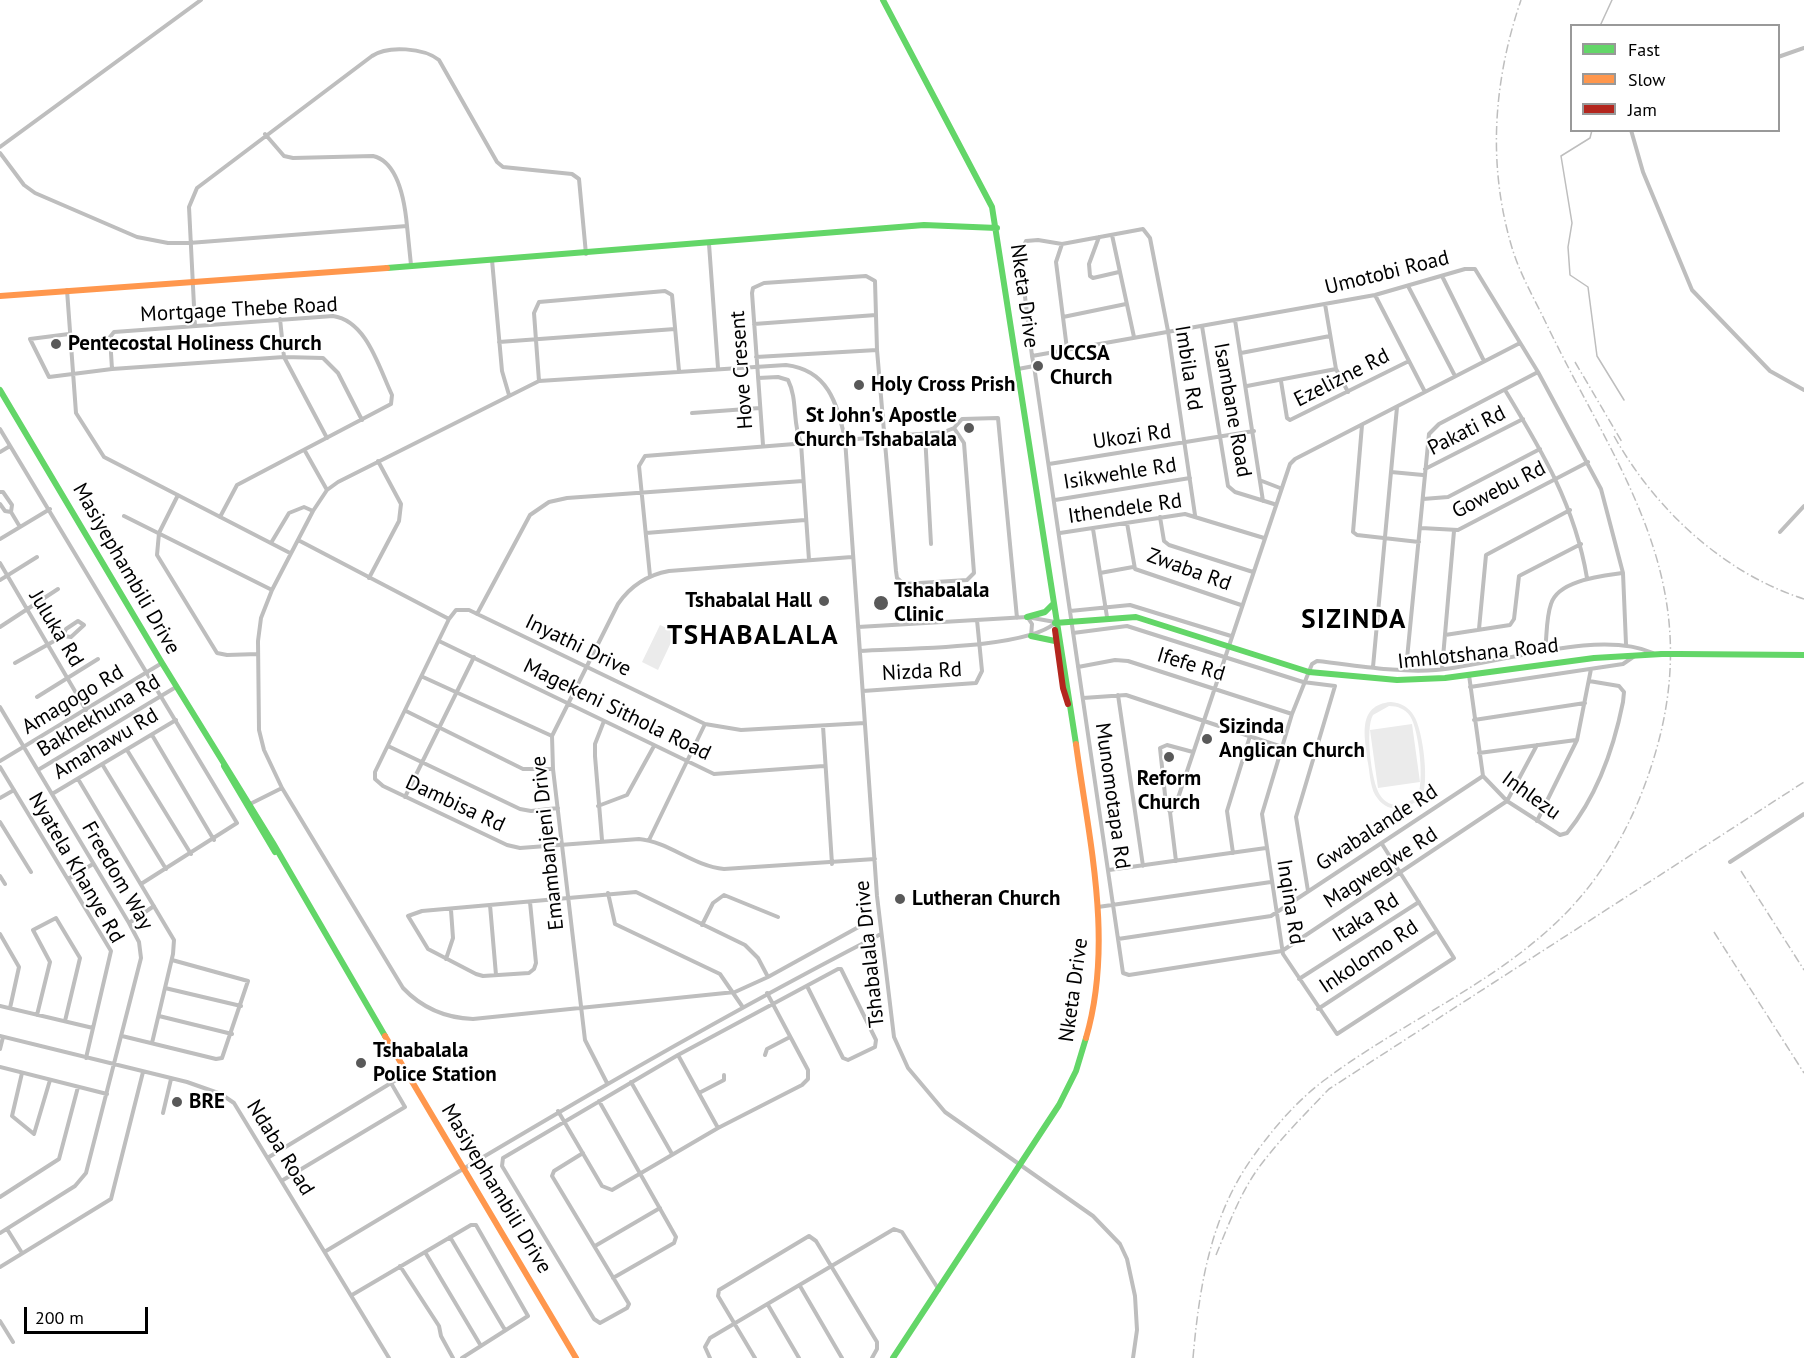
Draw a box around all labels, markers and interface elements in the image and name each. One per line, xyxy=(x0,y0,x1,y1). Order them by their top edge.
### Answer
legend xyxy=(1570,24,1780,132)
text: Fast xyxy=(1628,38,1660,61)
text: Slow xyxy=(1628,68,1666,91)
text: Jam xyxy=(1628,98,1657,121)
street label: Nketa Drive xyxy=(1004,242,1044,350)
street label: Umotobi Road xyxy=(1322,245,1452,301)
street label: Mortgage Thebe Road xyxy=(140,292,338,328)
street label: Hove Cresent xyxy=(725,310,759,430)
street label: Imbila Rd xyxy=(1169,324,1207,412)
place label: Pentecostal Holiness Church xyxy=(68,331,322,357)
marker: Pentecostal Holiness Church xyxy=(49,337,63,351)
place label: UCCSA Church xyxy=(1050,341,1112,391)
street label: Isambane Road xyxy=(1208,341,1256,479)
street label: Ezelizne Rd xyxy=(1290,343,1394,413)
marker: UCCSA Church xyxy=(1031,359,1045,373)
place label: Holy Cross Prish xyxy=(871,372,1015,398)
marker: Holy Cross Prish xyxy=(852,378,866,392)
street label: Pakati Rd xyxy=(1424,401,1510,461)
place label: St John's Apostle Church Tshabalala xyxy=(794,403,957,453)
street label: Ukozi Rd xyxy=(1091,419,1173,455)
marker: St John's Apostle Church Tshabalala xyxy=(962,421,976,435)
street label: Isikwehle Rd xyxy=(1062,453,1178,495)
street label: Gowebu Rd xyxy=(1448,456,1550,524)
street label: Masiyephambili Drive xyxy=(67,479,185,659)
street label: Ithendele Rd xyxy=(1066,489,1184,529)
street label: Zwaba Rd xyxy=(1143,543,1235,597)
place label: Tshabalala Clinic xyxy=(894,578,989,628)
street label: Juluka Rd xyxy=(23,586,89,672)
place label: Tshabalal Hall xyxy=(685,588,812,614)
marker: Tshabalal Hall xyxy=(817,594,831,608)
marker: Tshabalala Clinic xyxy=(872,594,890,612)
district label: SIZINDA xyxy=(1301,604,1407,636)
street label: Inyathi Drive xyxy=(521,610,635,682)
district label: TSHABALALA xyxy=(667,620,839,652)
street label: Imhlotshana Road xyxy=(1396,633,1560,675)
street label: Ifefe Rd xyxy=(1154,643,1228,687)
street label: Magekeni Sithola Road xyxy=(519,654,715,766)
street label: Nizda Rd xyxy=(881,657,963,687)
street label: Amagogo Rd xyxy=(18,660,128,740)
street label: Bakhekhuna Rd xyxy=(33,669,165,763)
street label: Amahawu Rd xyxy=(49,703,163,785)
place label: Sizinda Anglican Church xyxy=(1219,714,1365,764)
street label: Munomotapa Rd xyxy=(1089,721,1135,871)
marker: Sizinda Anglican Church xyxy=(1200,732,1214,746)
marker: Reform Church xyxy=(1162,750,1176,764)
street label: Emambanjeni Drive xyxy=(526,755,570,931)
place label: Reform Church xyxy=(1137,766,1201,816)
street label: Inhlezu xyxy=(1497,766,1565,826)
street label: Dambisa Rd xyxy=(401,770,509,838)
street label: Gwabalande Rd xyxy=(1311,779,1443,877)
street label: Nyatela Khanye Rd xyxy=(23,788,129,948)
street label: Freedom Way xyxy=(76,817,158,935)
street label: Magwegwe Rd xyxy=(1319,822,1443,914)
street label: Inqina Rd xyxy=(1271,858,1309,946)
street label: Tshabalala Drive xyxy=(850,879,890,1029)
place label: Lutheran Church xyxy=(912,886,1060,912)
street label: Itaka Rd xyxy=(1328,888,1404,948)
marker: Lutheran Church xyxy=(893,892,907,906)
street label: Inkolomo Rd xyxy=(1315,915,1423,999)
street label: Nketa Drive xyxy=(1054,936,1094,1044)
place label: Tshabalala Police Station xyxy=(373,1038,497,1088)
marker: Tshabalala Police Station xyxy=(354,1056,368,1070)
place label: BRE xyxy=(189,1089,225,1115)
marker: BRE xyxy=(170,1095,184,1109)
street label: Ndaba Road xyxy=(241,1096,319,1200)
street label: Masiyephambili Drive xyxy=(435,1100,557,1278)
scale bar xyxy=(27,1295,152,1333)
text: 200 m xyxy=(35,1306,84,1329)

